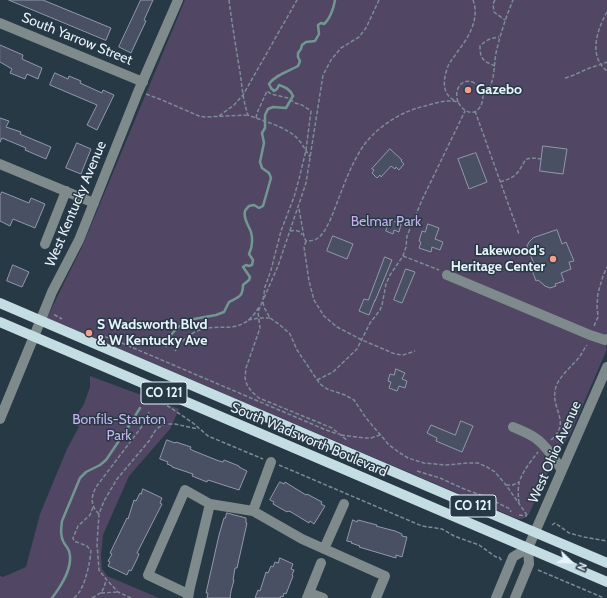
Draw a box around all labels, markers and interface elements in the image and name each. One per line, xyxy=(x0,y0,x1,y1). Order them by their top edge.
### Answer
street label: South Yarrow Street xyxy=(19,9,135,69)
place label: Gazebo xyxy=(476,82,522,98)
marker: Gazebo xyxy=(463,85,473,95)
street label: West Kentucky Avenue xyxy=(42,139,110,269)
park label: Belmar Park xyxy=(351,214,421,230)
place label: Lakewood's Heritage Center xyxy=(451,243,545,276)
marker: Lakewood's Heritage Center xyxy=(548,254,558,264)
place label: S Wadsworth Blvd & W Kentucky Ave xyxy=(97,317,208,350)
marker: S Wadsworth Blvd & W Kentucky Ave xyxy=(84,328,94,338)
road number: CO 121 xyxy=(141,382,187,404)
street label: West Ohio Avenue xyxy=(525,398,585,506)
street label: South Wadsworth Boulevard xyxy=(228,399,390,481)
park label: Bonfils-Stanton Park xyxy=(72,412,166,444)
road number: CO 121 xyxy=(450,495,496,517)
north arrow xyxy=(551,542,591,582)
text: N xyxy=(574,560,590,573)

